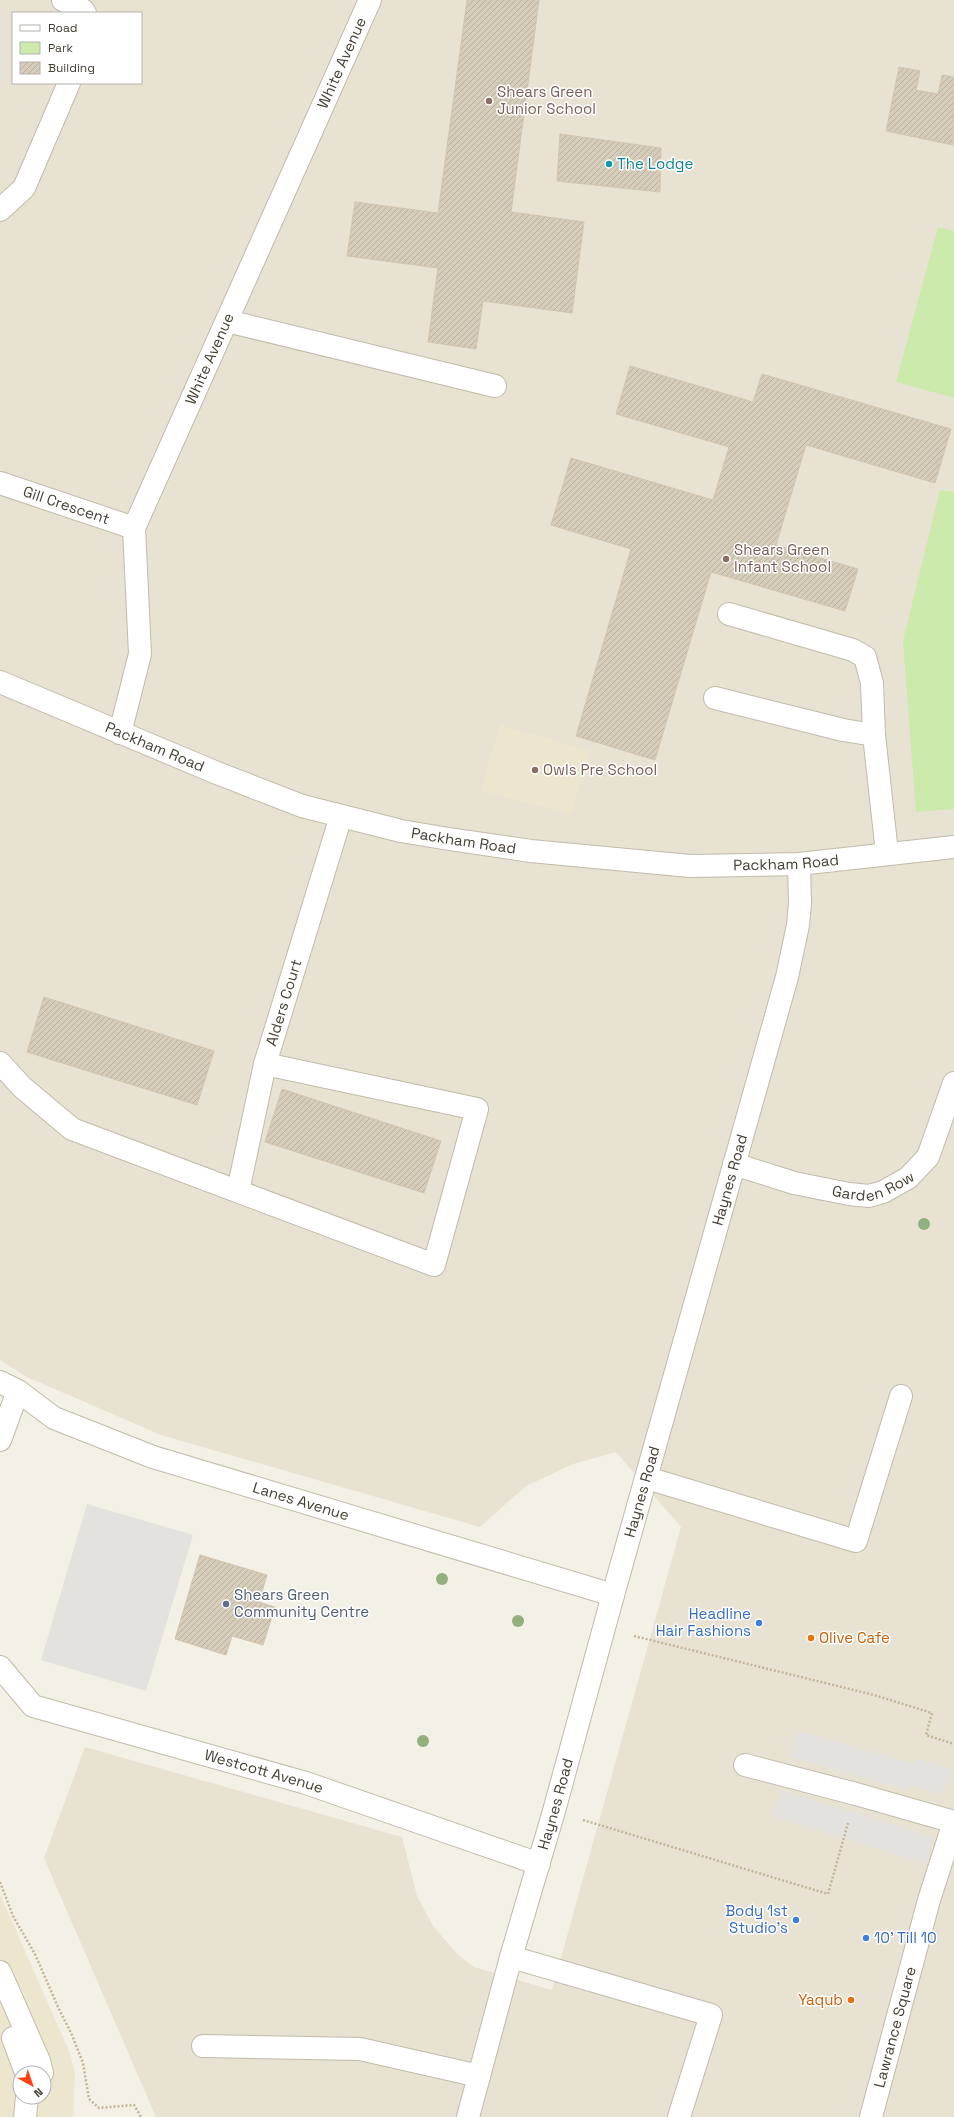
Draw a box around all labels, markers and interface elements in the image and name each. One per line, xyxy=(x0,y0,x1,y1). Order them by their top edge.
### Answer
legend xyxy=(12,12,142,84)
street label: White Avenue xyxy=(313,14,370,111)
text: Road xyxy=(48,20,77,36)
text: Park xyxy=(48,40,73,56)
text: Building xyxy=(48,60,95,76)
place label: Shears Green Junior School xyxy=(497,82,596,118)
marker: Shears Green Junior School xyxy=(484,96,494,106)
place label: The Lodge xyxy=(617,154,693,173)
marker: The Lodge xyxy=(604,159,614,169)
street label: White Avenue xyxy=(180,310,238,407)
street label: Gill Crescent xyxy=(21,481,112,528)
place label: Shears Green Infant School xyxy=(734,540,831,576)
marker: Shears Green Infant School xyxy=(721,554,731,564)
street label: Packham Road xyxy=(103,717,208,776)
place label: Owls Pre School xyxy=(543,760,657,779)
marker: Owls Pre School xyxy=(530,765,540,775)
street label: Packham Road xyxy=(410,823,517,858)
street label: Packham Road xyxy=(733,850,840,874)
street label: Alders Court xyxy=(261,957,306,1048)
street label: Haynes Road xyxy=(707,1132,751,1228)
street label: Garden Row xyxy=(830,1166,917,1206)
street label: Haynes Road xyxy=(620,1444,663,1540)
street label: Lanes Avenue xyxy=(251,1478,352,1524)
place label: Shears Green Community Centre xyxy=(234,1585,369,1621)
marker: Shears Green Community Centre xyxy=(221,1599,231,1609)
place label: Headline Hair Fashions xyxy=(656,1604,751,1640)
marker: Headline Hair Fashions xyxy=(754,1618,764,1628)
place label: Olive Cafe xyxy=(819,1628,890,1647)
marker: Olive Cafe xyxy=(806,1633,816,1643)
street label: Westcott Avenue xyxy=(202,1745,326,1797)
street label: Haynes Road xyxy=(533,1756,577,1852)
place label: Body 1st Studio's xyxy=(725,1901,788,1937)
marker: Body 1st Studio's xyxy=(791,1915,801,1925)
place label: 10' Till 10 xyxy=(874,1928,937,1947)
marker: 10' Till 10 xyxy=(861,1933,871,1943)
street label: Lawrance Square xyxy=(869,1964,920,2090)
place label: Yaqub xyxy=(798,1990,843,2009)
marker: Yaqub xyxy=(846,1995,856,2005)
north arrow xyxy=(12,2065,52,2105)
text: N xyxy=(31,2085,46,2100)

